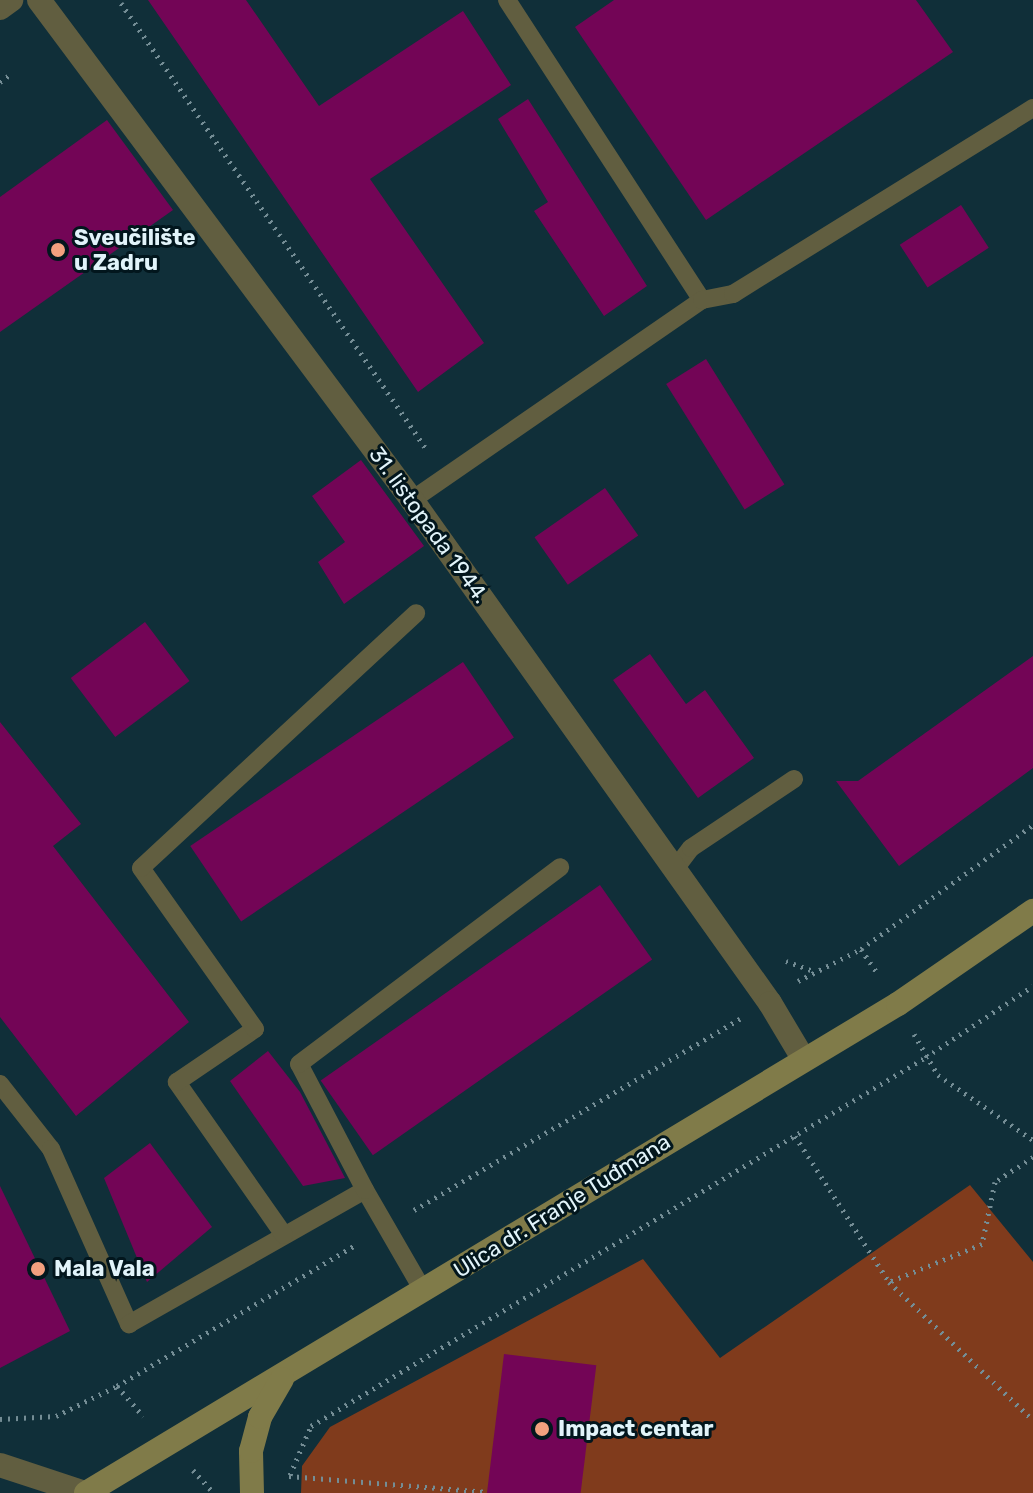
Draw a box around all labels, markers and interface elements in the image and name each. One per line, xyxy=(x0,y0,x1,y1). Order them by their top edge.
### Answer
place label: Sveučilište u Zadru xyxy=(74,224,196,276)
marker: Sveučilište u Zadru xyxy=(49,241,67,259)
street label: 31. listopada 1944. xyxy=(363,442,495,608)
street label: Ulica dr. Franje Tuđmana xyxy=(449,1128,675,1284)
place label: Mala Vala xyxy=(54,1256,155,1282)
marker: Mala Vala xyxy=(29,1260,47,1278)
place label: Impact centar xyxy=(558,1416,713,1442)
marker: Impact centar xyxy=(533,1420,551,1438)

